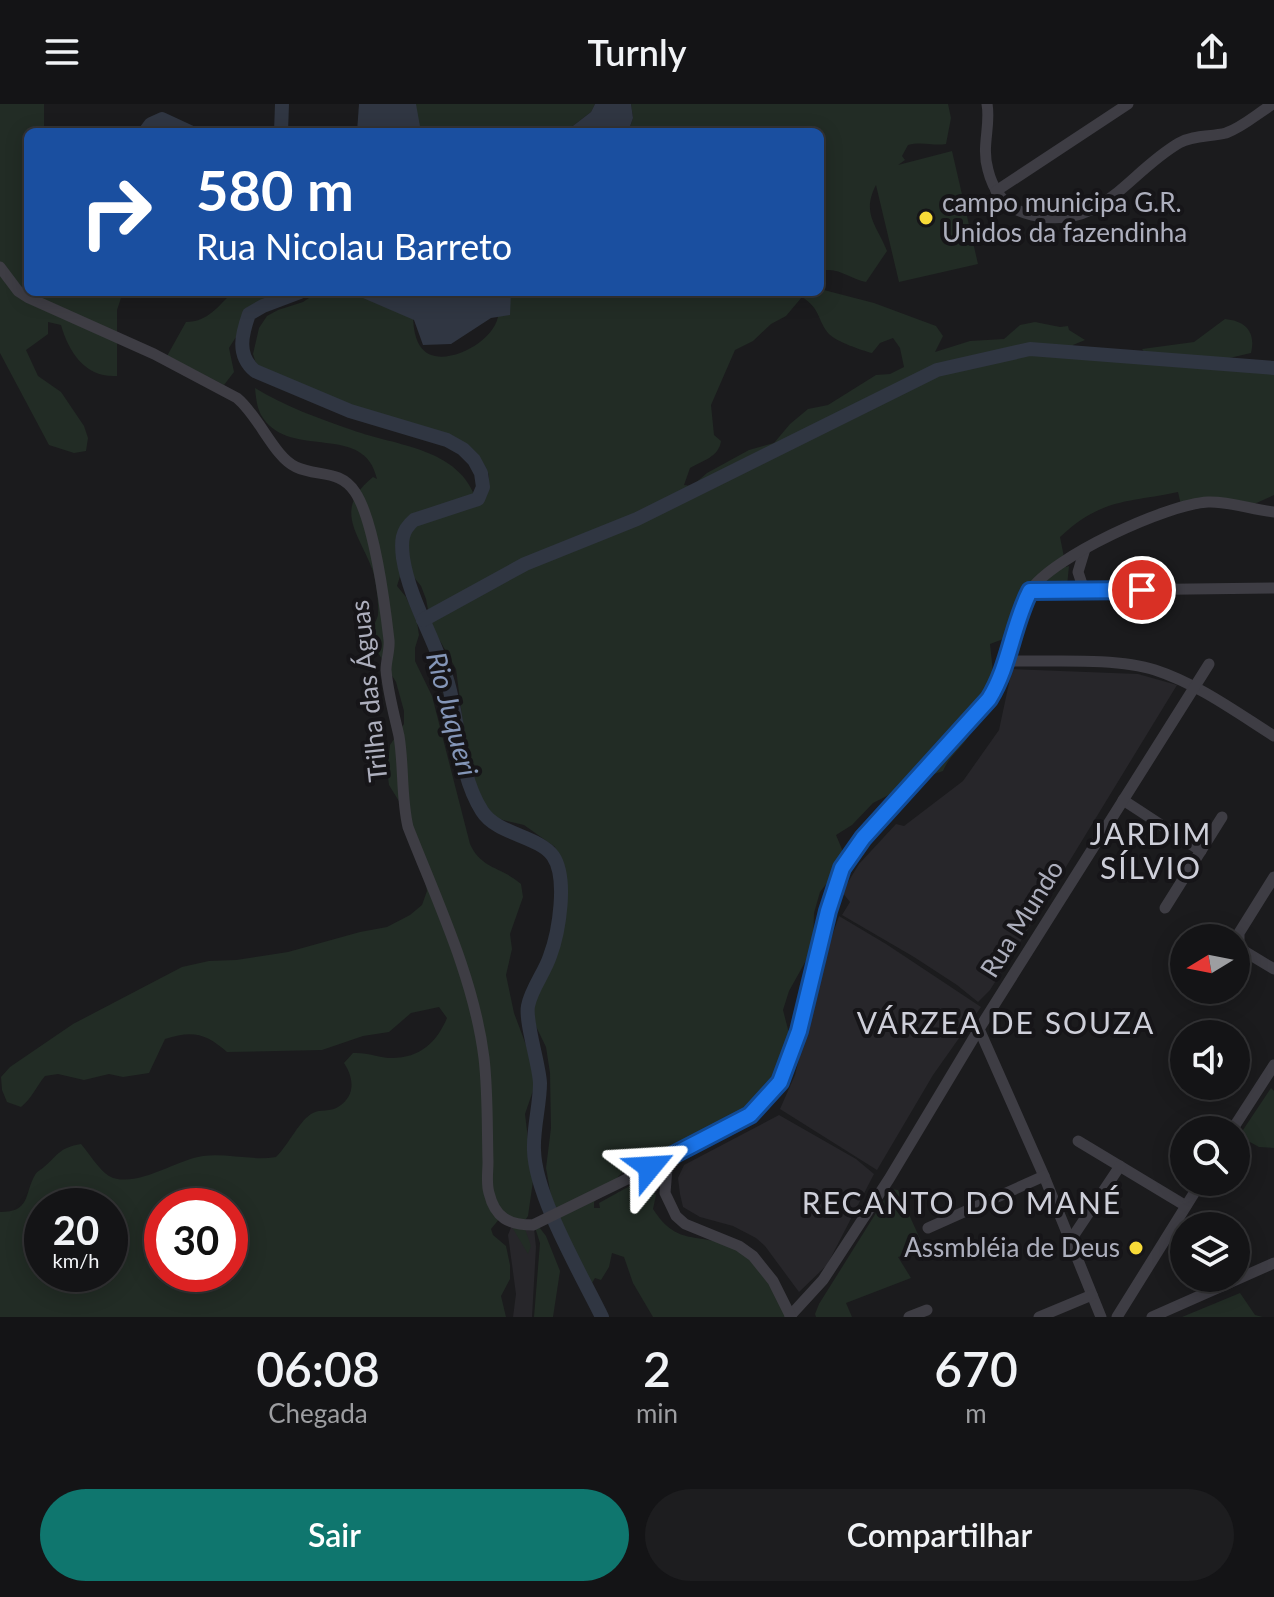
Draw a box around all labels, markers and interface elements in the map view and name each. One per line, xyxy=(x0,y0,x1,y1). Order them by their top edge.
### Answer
icon: menu xyxy=(40,30,84,74)
text: Turnly xyxy=(587,30,687,74)
icon: share xyxy=(1190,30,1234,74)
text: 580 m xyxy=(196,156,354,223)
icon: right xyxy=(64,160,168,264)
place label: campo municipa G.R. Unidos da fazendinha xyxy=(942,186,1187,248)
marker: campo municipa G.R. Unidos da fazendinha xyxy=(917,209,935,227)
text: Rua Nicolau Barreto xyxy=(196,224,512,268)
pin xyxy=(1108,556,1176,624)
icon: arrive xyxy=(1120,568,1164,612)
street label: Trilha das Águas xyxy=(343,599,393,784)
water label: Rio Juqueri xyxy=(420,648,486,780)
district label: JARDIM SÍLVIO xyxy=(1090,815,1212,885)
street label: Rua Mundo xyxy=(973,854,1070,983)
north arrow xyxy=(1170,924,1250,1004)
map controls xyxy=(1170,924,1250,1292)
district label: VÁRZEA DE SOUZA xyxy=(857,1004,1155,1040)
button: sound xyxy=(1170,1020,1250,1100)
button: search xyxy=(1170,1116,1250,1196)
position arrow xyxy=(608,1125,692,1209)
district label: RECANTO DO MANÉ xyxy=(802,1184,1122,1220)
speed limit sign: 30 xyxy=(144,1188,248,1292)
text: 20 xyxy=(53,1206,99,1254)
button: layers xyxy=(1170,1212,1250,1292)
place label: Assmbléia de Deus xyxy=(904,1231,1120,1263)
marker: Assmbléia de Deus xyxy=(1127,1239,1145,1257)
text: km/h xyxy=(53,1248,99,1272)
text: 06:08 xyxy=(256,1340,380,1397)
text: 2 xyxy=(643,1340,671,1397)
text: 670 xyxy=(934,1340,1018,1397)
text: Chegada xyxy=(268,1397,368,1429)
text: min xyxy=(636,1397,678,1429)
text: m xyxy=(965,1397,987,1429)
button: Sair xyxy=(40,1489,629,1581)
button: Compartilhar xyxy=(645,1489,1234,1581)

